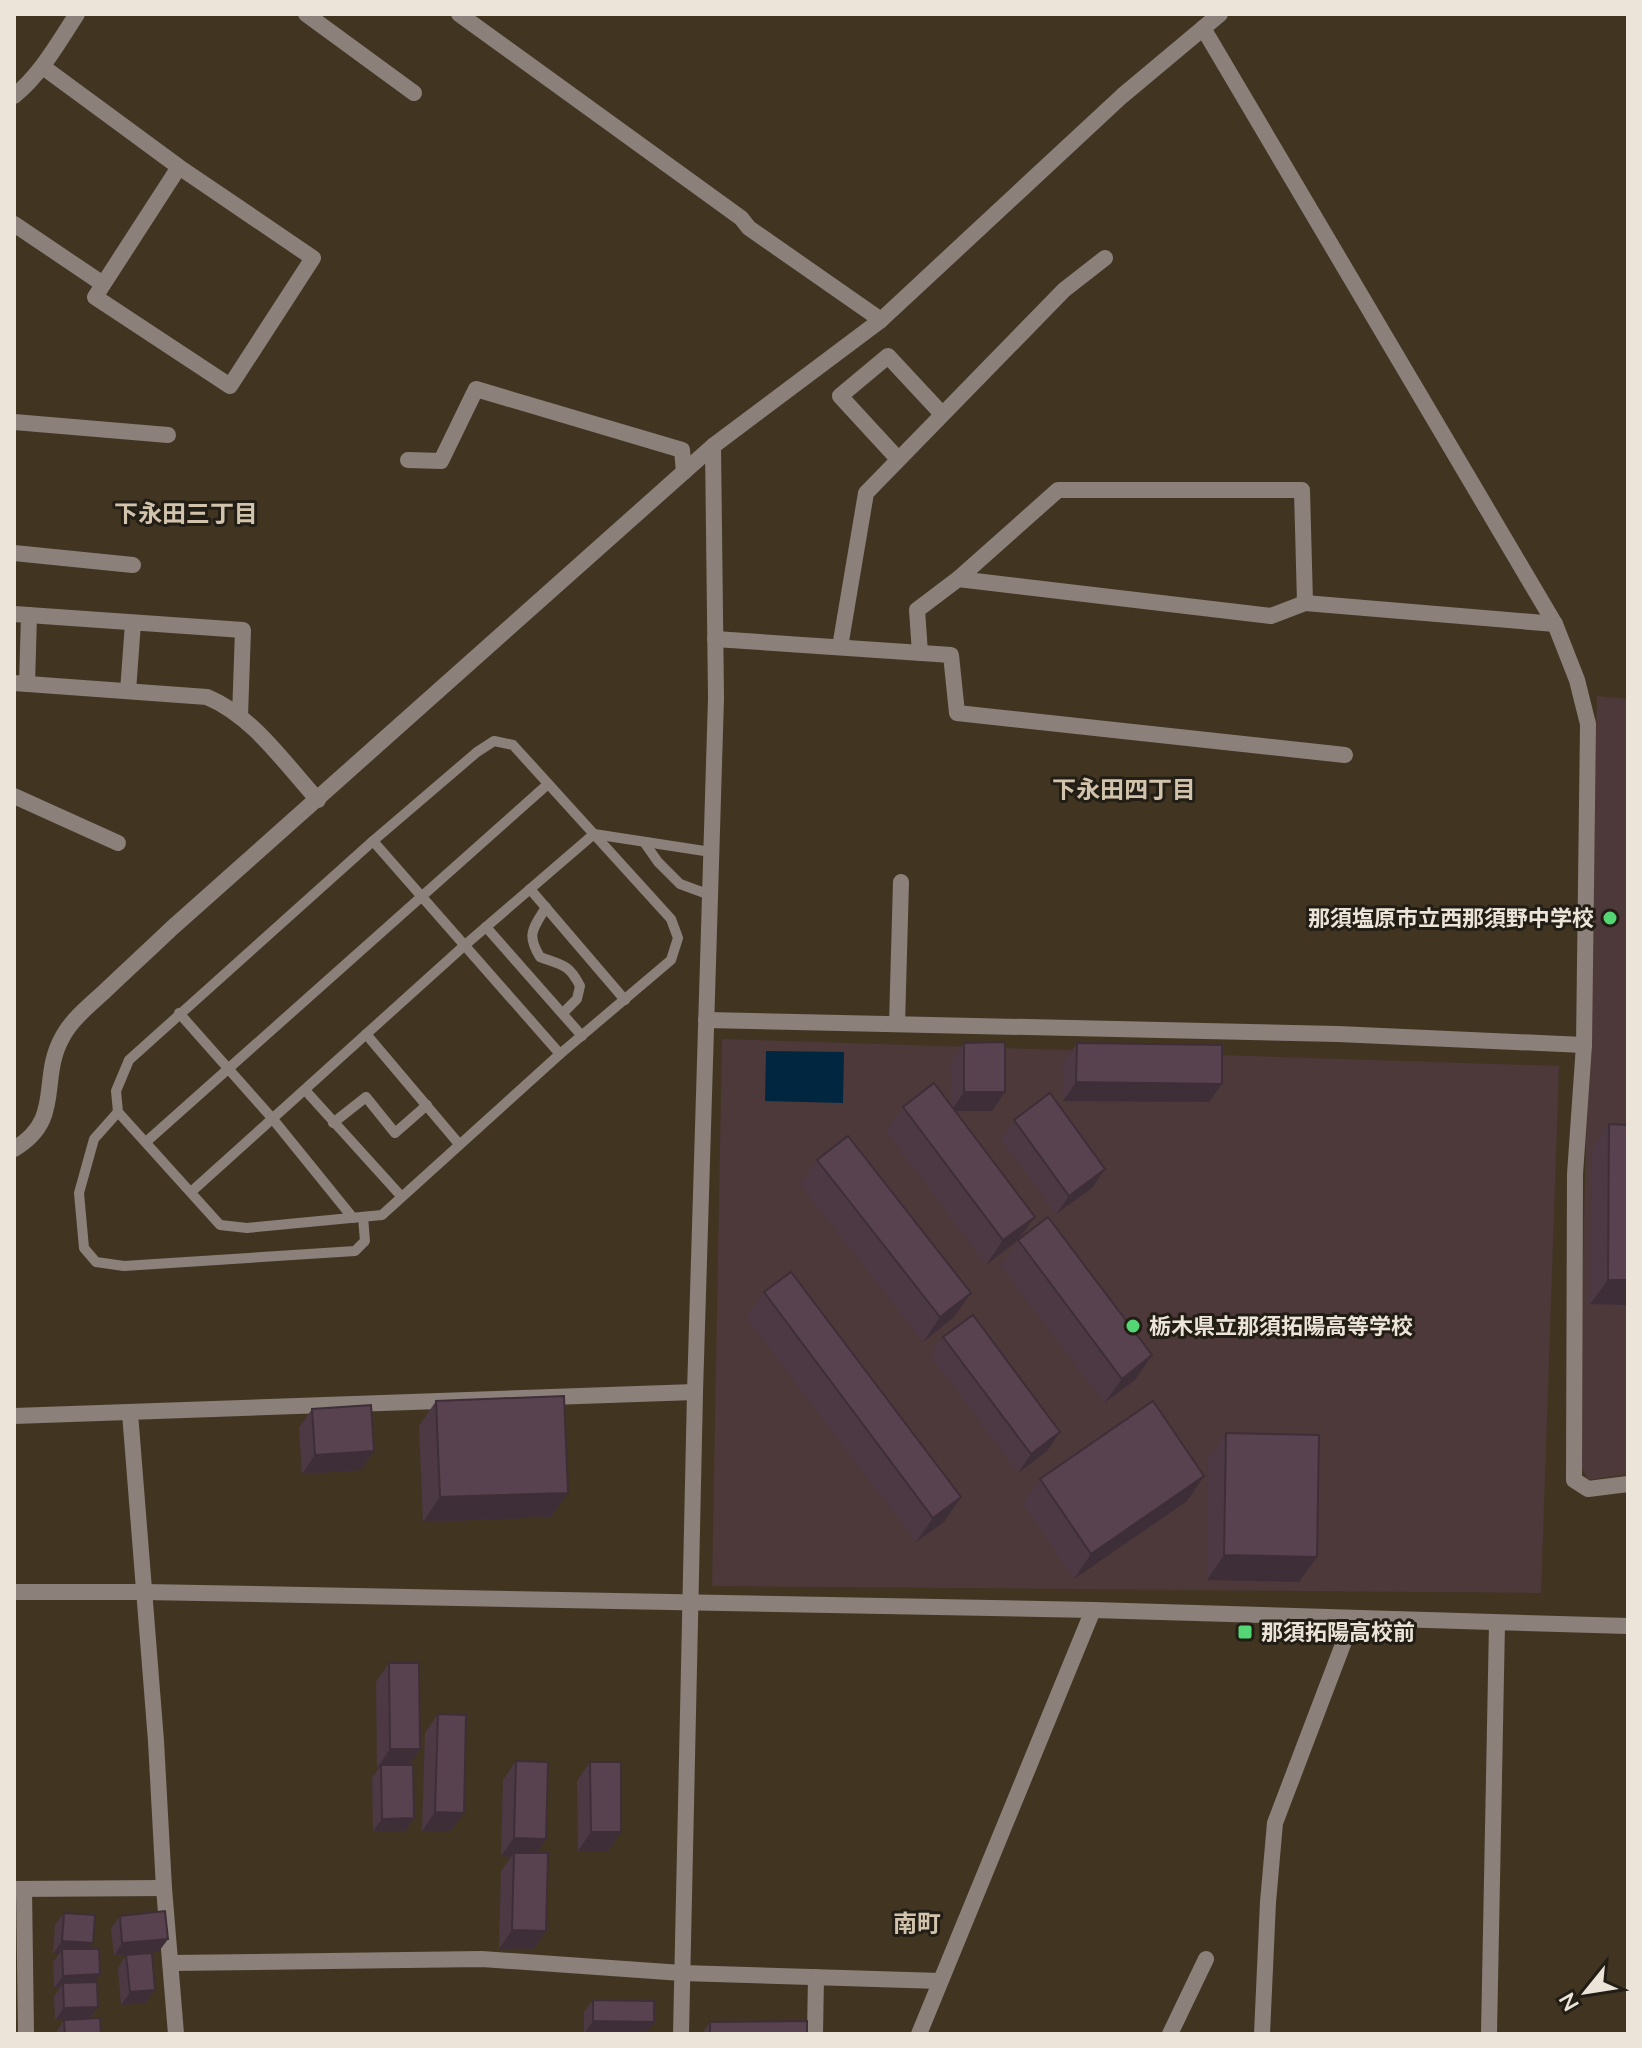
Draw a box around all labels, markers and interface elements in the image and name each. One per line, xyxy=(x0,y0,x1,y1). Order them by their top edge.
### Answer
district label: 下永田三丁目 xyxy=(114,498,258,528)
district label: 下永田四丁目 xyxy=(1052,774,1196,804)
place label: 那須塩原市立西那須野中学校 xyxy=(1308,904,1594,932)
marker: 那須塩原市立西那須野中学校 xyxy=(1601,909,1619,927)
place label: 栃木県立那須拓陽高等学校 xyxy=(1149,1312,1413,1340)
marker: 栃木県立那須拓陽高等学校 xyxy=(1124,1317,1142,1335)
place label: 那須拓陽高校前 xyxy=(1261,1618,1415,1646)
marker: 那須拓陽高校前 xyxy=(1236,1623,1254,1641)
district label: 南町 xyxy=(893,1908,941,1938)
north arrow xyxy=(1546,1952,1626,2032)
text: N xyxy=(1552,1988,1585,2016)

